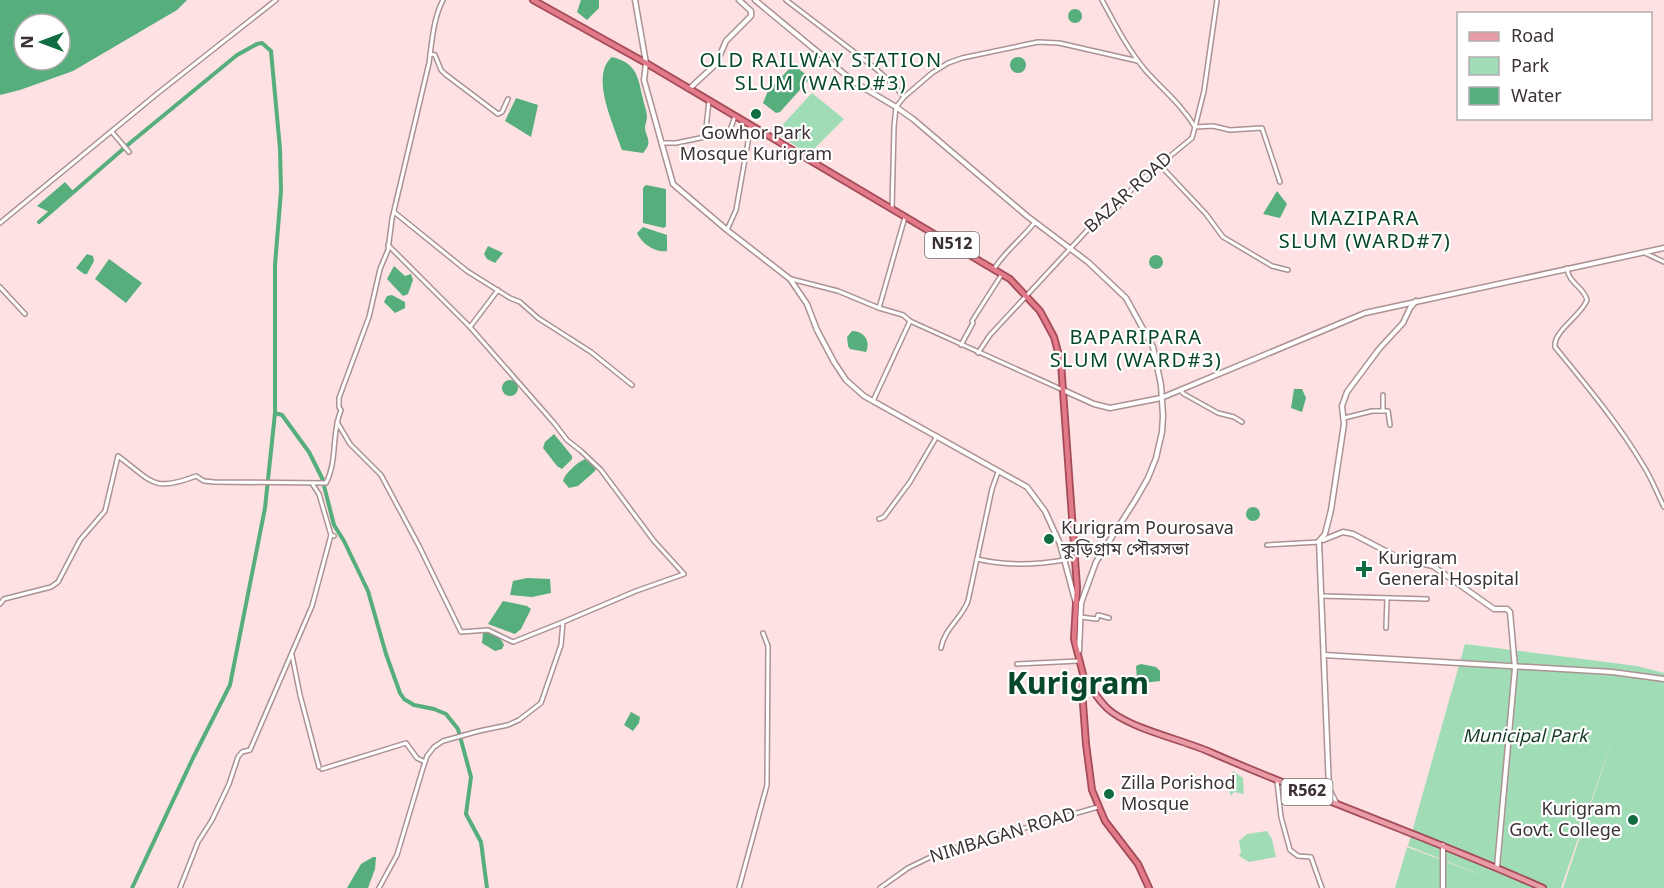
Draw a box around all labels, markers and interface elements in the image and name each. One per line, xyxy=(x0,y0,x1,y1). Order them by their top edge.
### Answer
north arrow xyxy=(12,12,72,72)
legend xyxy=(1457,12,1652,120)
text: Road xyxy=(1511,25,1554,49)
text: N xyxy=(18,36,40,48)
district label: OLD RAILWAY STATION SLUM (WARD#3) xyxy=(699,49,943,98)
text: Park xyxy=(1511,55,1549,79)
text: Water xyxy=(1511,85,1562,109)
marker: Gowhor Park Mosque Kurigram xyxy=(749,107,763,121)
place label: Gowhor Park Mosque Kurigram xyxy=(680,122,832,167)
street label: BAZAR ROAD xyxy=(1080,147,1178,239)
district label: MAZIPARA SLUM (WARD#7) xyxy=(1279,207,1451,256)
road number: N512 xyxy=(925,232,979,258)
district label: BAPARIPARA SLUM (WARD#3) xyxy=(1050,326,1222,375)
place label: Kurigram Pourosava কুড়িগ্রাম পৌরসভা xyxy=(1060,517,1234,562)
marker: Kurigram Pourosava কুড়িগ্রাম পৌরসভা xyxy=(1042,532,1056,546)
place label: Kurigram General Hospital xyxy=(1378,547,1519,592)
marker: Kurigram General Hospital xyxy=(1355,560,1373,578)
district label: Kurigram xyxy=(1007,666,1149,706)
park label: Municipal Park xyxy=(1462,725,1590,749)
place label: Zilla Porishod Mosque xyxy=(1121,772,1236,817)
road number: R562 xyxy=(1282,779,1332,805)
marker: Zilla Porishod Mosque xyxy=(1102,787,1116,801)
place label: Kurigram Govt. College xyxy=(1509,798,1621,843)
street label: NIMBAGAN ROAD xyxy=(927,802,1079,870)
marker: Kurigram Govt. College xyxy=(1626,813,1640,827)

